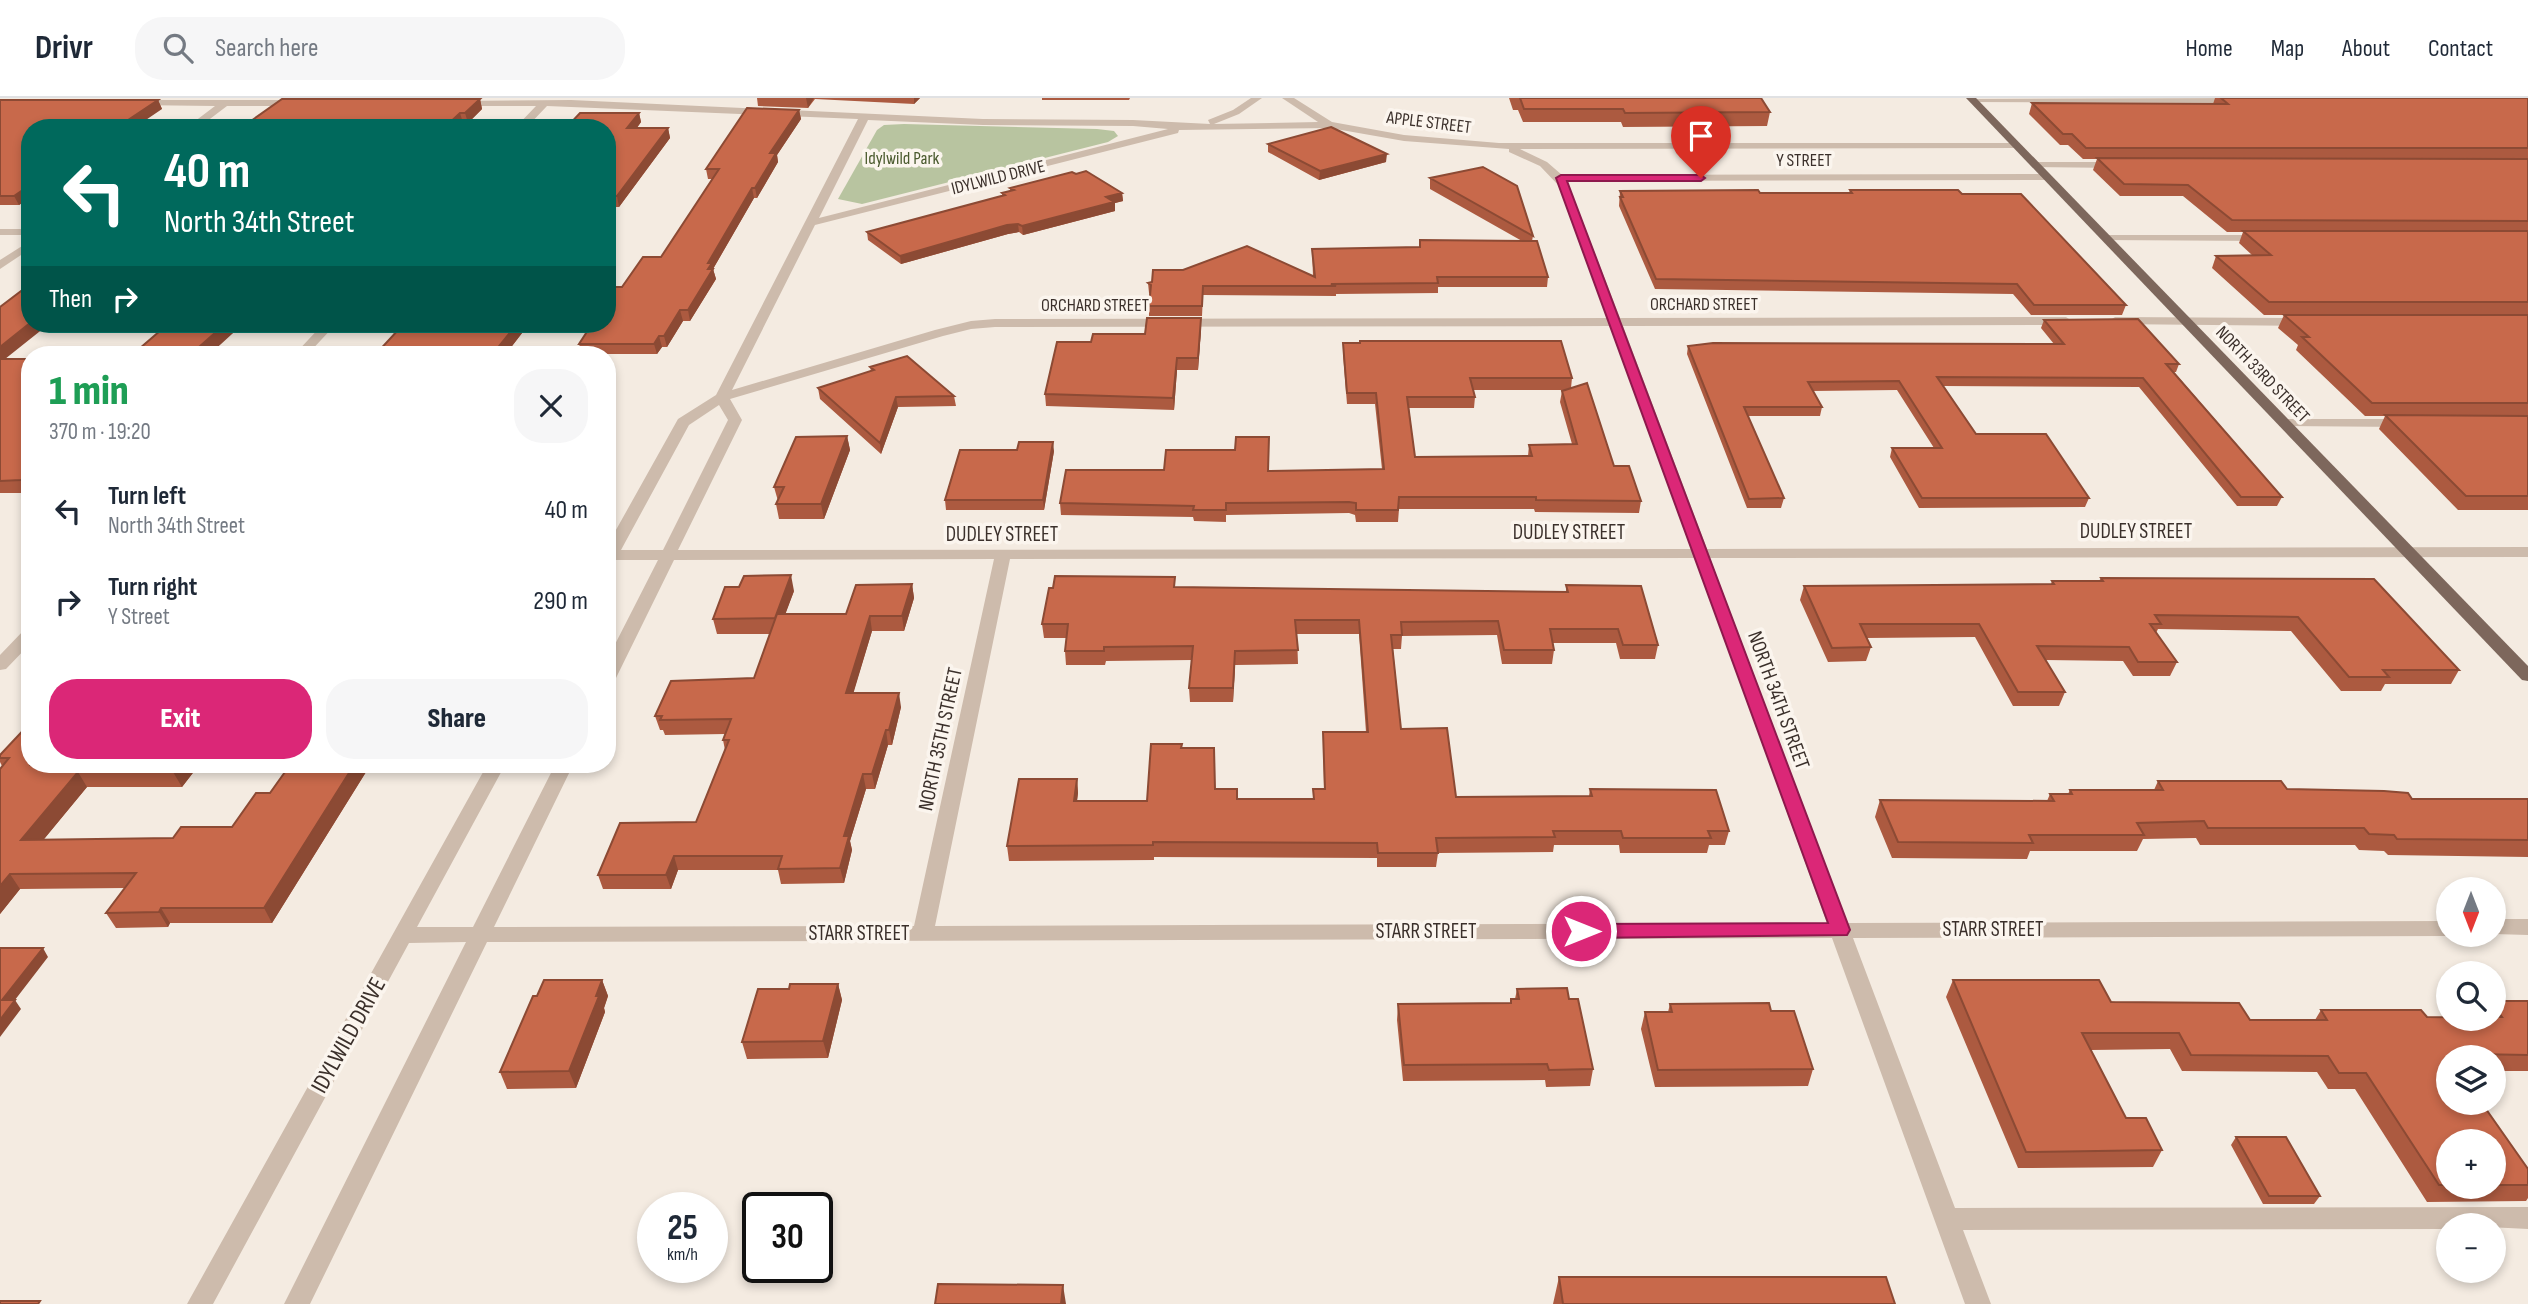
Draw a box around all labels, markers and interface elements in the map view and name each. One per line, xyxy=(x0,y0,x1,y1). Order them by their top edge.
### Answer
search box xyxy=(135,17,625,80)
text: Drivr xyxy=(35,28,93,68)
icon: search xyxy=(159,29,197,67)
text: Search here xyxy=(215,33,318,64)
text: Home xyxy=(2185,34,2233,63)
text: Map xyxy=(2271,34,2304,63)
text: About xyxy=(2342,34,2390,63)
text: Contact xyxy=(2428,34,2493,63)
pin xyxy=(1671,106,1731,178)
street label: APPLE STREET xyxy=(1384,107,1472,138)
icon: arrive xyxy=(1682,117,1720,155)
text: 40 m xyxy=(164,143,250,202)
icon: left xyxy=(49,147,140,238)
park label: Idylwild Park xyxy=(865,148,940,169)
street label: Y STREET xyxy=(1776,150,1832,171)
street label: IDYLWILD DRIVE xyxy=(949,156,1047,199)
text: North 34th Street xyxy=(164,203,355,242)
icon: right xyxy=(106,280,144,318)
text: Then xyxy=(49,284,92,315)
street label: ORCHARD STREET xyxy=(1650,294,1758,315)
street label: ORCHARD STREET xyxy=(1041,295,1149,316)
street label: NORTH 33RD STREET xyxy=(2211,322,2314,427)
text: 1 min xyxy=(49,366,129,417)
button: close xyxy=(514,369,588,443)
text: 370 m · 19:20 xyxy=(49,418,151,446)
text: Turn left xyxy=(108,481,186,512)
icon: left xyxy=(49,492,87,530)
text: 40 m xyxy=(545,495,588,526)
text: North 34th Street xyxy=(108,512,245,540)
street label: DUDLEY STREET xyxy=(2080,519,2193,544)
street label: DUDLEY STREET xyxy=(1513,520,1626,545)
street label: DUDLEY STREET xyxy=(946,522,1059,547)
text: Turn right xyxy=(108,572,197,603)
icon: right xyxy=(49,583,87,621)
text: 290 m xyxy=(533,586,588,617)
text: Y Street xyxy=(108,603,170,631)
street label: NORTH 34TH STREET xyxy=(1742,628,1815,773)
street label: NORTH 35TH STREET xyxy=(913,665,968,813)
button: Exit xyxy=(49,679,312,759)
button: Share xyxy=(326,679,588,759)
north arrow xyxy=(2436,877,2506,947)
map controls xyxy=(2436,877,2506,1283)
position arrow xyxy=(1544,894,1618,968)
street label: STARR STREET xyxy=(1942,917,2044,942)
street label: STARR STREET xyxy=(1375,919,1477,944)
street label: STARR STREET xyxy=(808,921,910,946)
button: search xyxy=(2436,961,2506,1031)
street label: IDYLWILD DRIVE xyxy=(305,972,392,1098)
button: layers xyxy=(2436,1045,2506,1115)
button: + xyxy=(2436,1129,2506,1199)
speed limit sign: 30 xyxy=(742,1192,833,1283)
text: 25 xyxy=(667,1207,698,1250)
button: − xyxy=(2436,1213,2506,1283)
text: km/h xyxy=(667,1244,698,1265)

